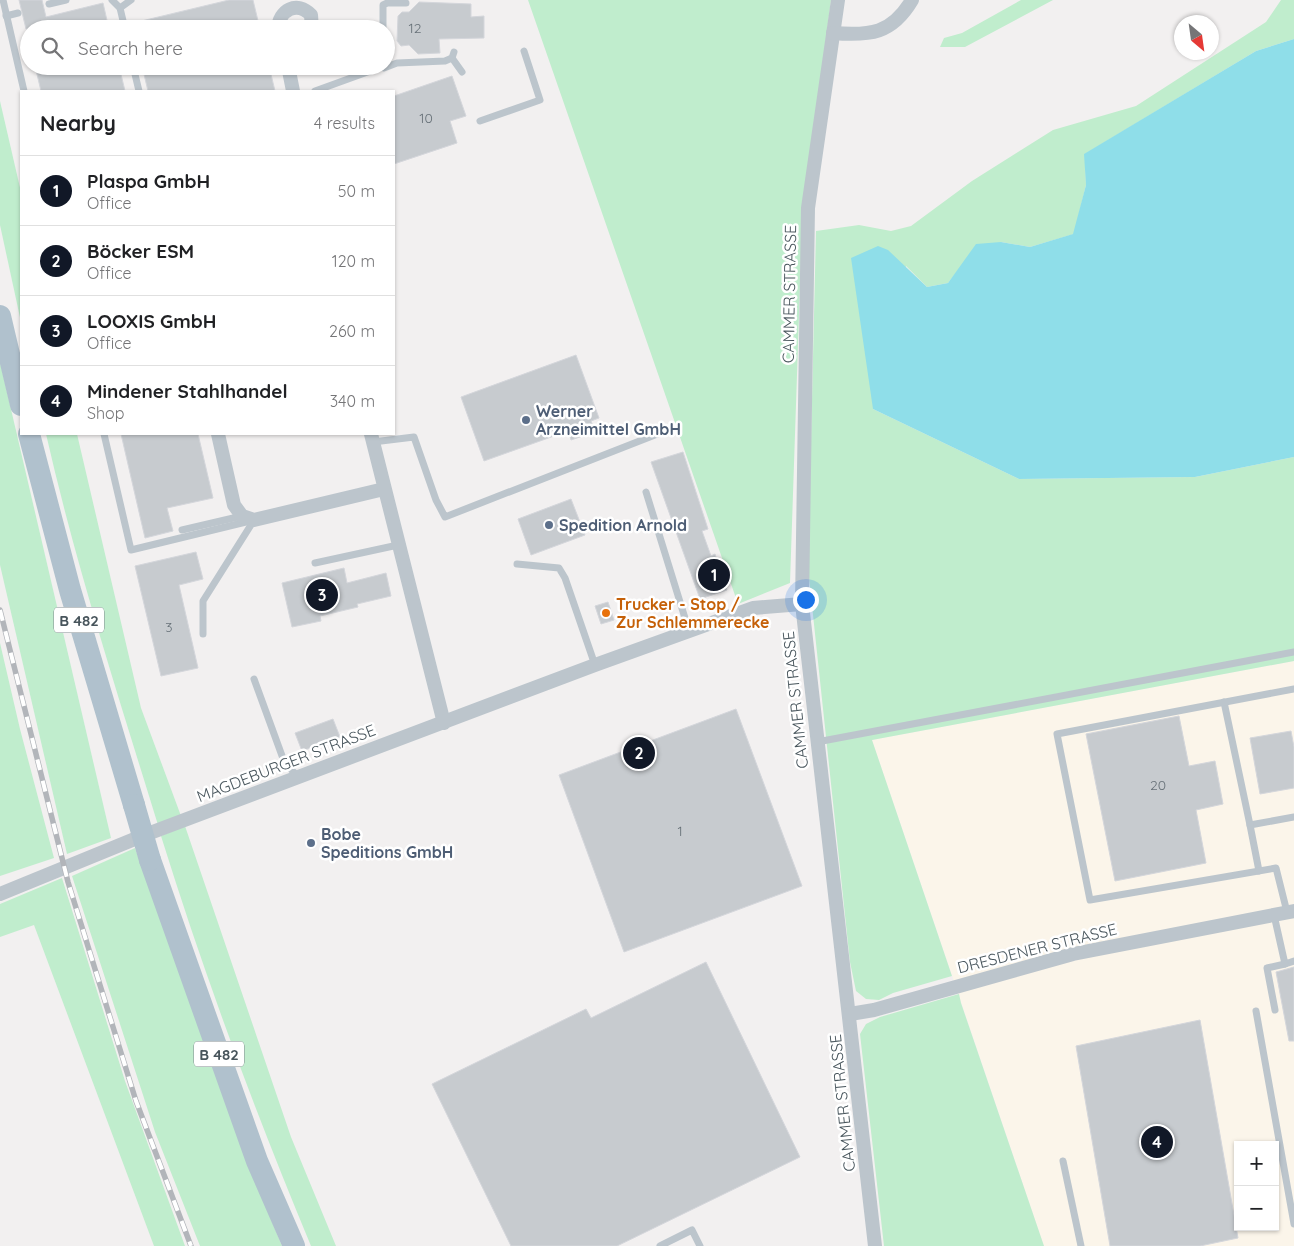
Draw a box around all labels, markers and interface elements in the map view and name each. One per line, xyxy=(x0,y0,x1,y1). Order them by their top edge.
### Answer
north arrow xyxy=(1174,15,1219,60)
house number: 12 xyxy=(409,19,422,37)
search box xyxy=(20,20,395,75)
icon: search xyxy=(38,34,66,62)
text: Search here xyxy=(78,36,183,60)
house number: 10 xyxy=(419,109,433,127)
text: Nearby xyxy=(40,110,116,136)
text: 4 results xyxy=(314,113,375,133)
text: Plaspa GmbH xyxy=(87,169,210,193)
text: 1 xyxy=(53,181,59,201)
text: 50 m xyxy=(338,181,375,201)
text: Office xyxy=(87,193,132,213)
street label: CAMMER STRASSE xyxy=(778,225,800,363)
text: Böcker ESM xyxy=(87,239,194,263)
text: 2 xyxy=(51,251,61,271)
text: 120 m xyxy=(332,251,375,271)
text: Office xyxy=(87,263,132,283)
text: LOOXIS GmbH xyxy=(87,309,216,333)
text: 3 xyxy=(52,321,60,341)
text: 260 m xyxy=(329,321,375,341)
text: Office xyxy=(87,333,132,353)
text: Mindener Stahlhandel xyxy=(87,379,288,403)
text: 4 xyxy=(51,391,61,411)
text: 340 m xyxy=(330,391,375,411)
place label: Werner Arzneimittel GmbH xyxy=(536,401,681,439)
text: Shop xyxy=(87,403,124,423)
marker: Werner Arzneimittel GmbH xyxy=(520,414,532,426)
place label: Spedition Arnold xyxy=(559,515,687,535)
marker: Spedition Arnold xyxy=(543,519,555,531)
pin: 1 xyxy=(698,556,730,594)
pin: 3 xyxy=(306,576,338,614)
your location xyxy=(793,587,819,613)
place label: Trucker - Stop / Zur Schlemmerecke xyxy=(616,594,769,632)
marker: Trucker - Stop / Zur Schlemmerecke xyxy=(600,607,612,619)
road number: B 482 xyxy=(54,608,104,632)
house number: 3 xyxy=(165,618,173,636)
street label: CAMMER STRASSE xyxy=(778,630,812,770)
street label: MAGDEBURGER STRASSE xyxy=(194,720,378,806)
pin: 2 xyxy=(623,734,655,772)
house number: 20 xyxy=(1150,776,1166,794)
house number: 1 xyxy=(677,822,683,840)
place label: Bobe Speditions GmbH xyxy=(321,824,453,862)
marker: Bobe Speditions GmbH xyxy=(305,837,317,849)
street label: DRESDENER STRASSE xyxy=(955,919,1119,977)
street label: CAMMER STRASSE xyxy=(825,1033,859,1173)
road number: B 482 xyxy=(194,1042,244,1066)
pin: 4 xyxy=(1141,1123,1173,1161)
map controls xyxy=(1234,1141,1279,1231)
button: + xyxy=(1234,1141,1279,1186)
button: − xyxy=(1234,1186,1279,1231)

